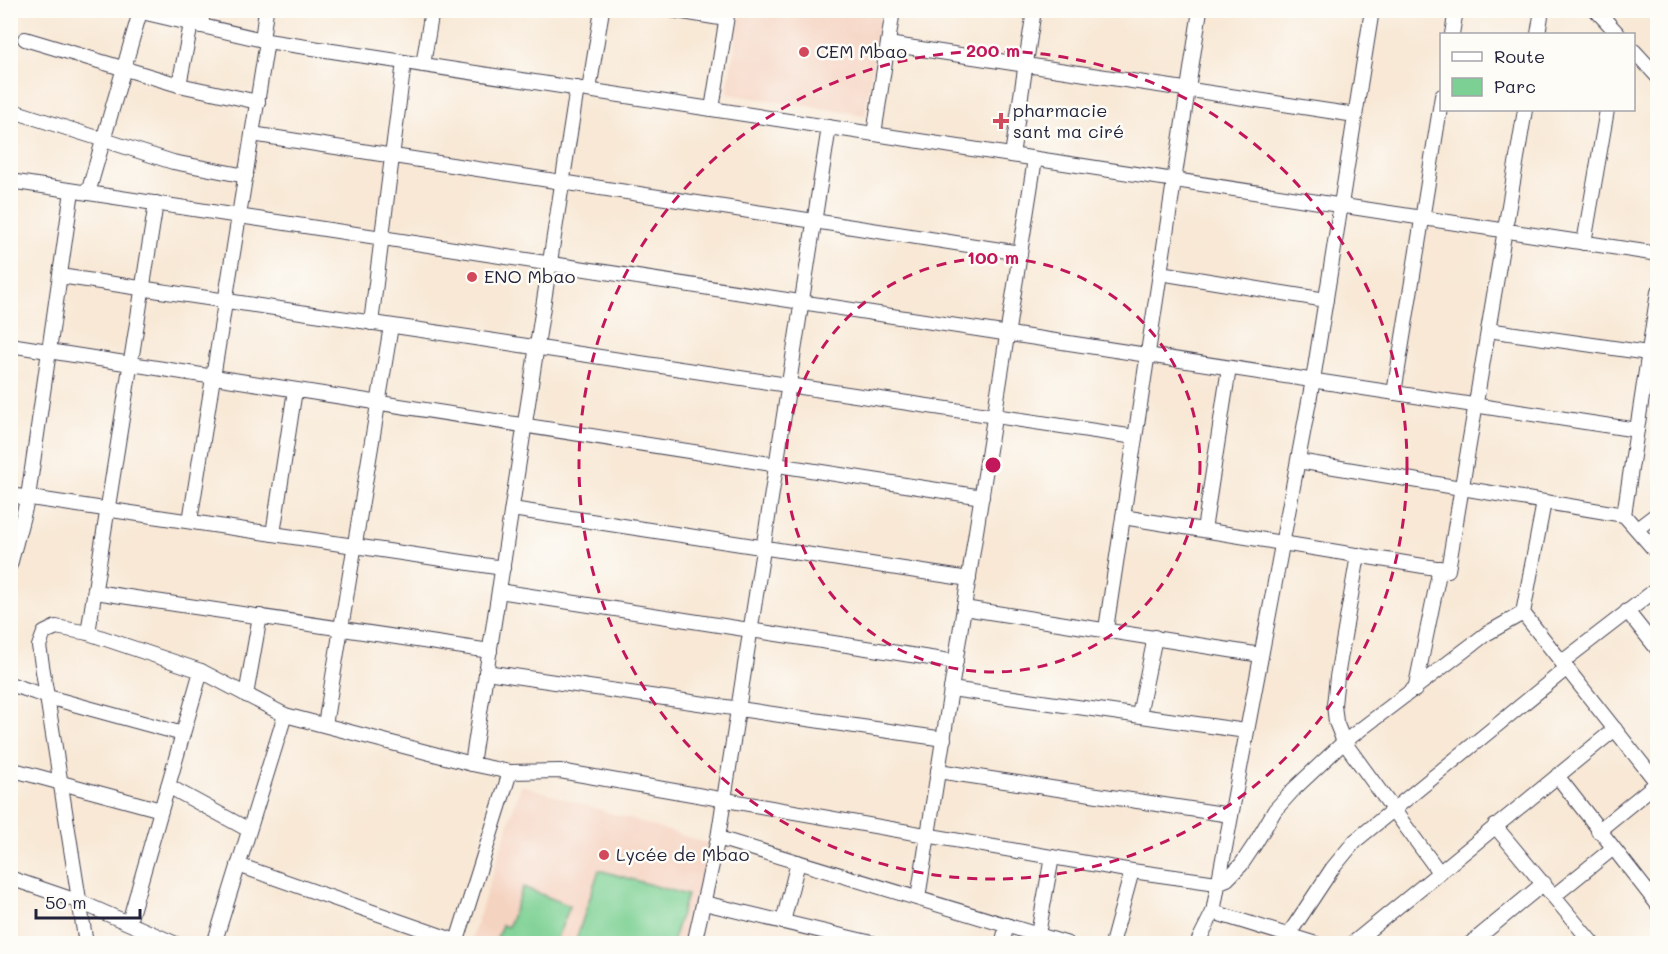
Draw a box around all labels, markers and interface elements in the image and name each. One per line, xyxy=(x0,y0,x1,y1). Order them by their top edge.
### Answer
legend xyxy=(1440,33,1635,111)
text: 200 m xyxy=(966,38,1020,62)
place label: CEM Mbao xyxy=(816,39,907,63)
text: Route xyxy=(1494,44,1545,68)
marker: CEM Mbao xyxy=(797,45,811,59)
text: Parc xyxy=(1494,74,1536,98)
place label: pharmacie sant ma ciré xyxy=(1013,98,1124,143)
marker: pharmacie sant ma ciré xyxy=(994,114,1008,128)
text: 100 m xyxy=(967,245,1019,269)
place label: ENO Mbao xyxy=(484,264,576,288)
marker: ENO Mbao xyxy=(465,270,479,284)
centre of rings xyxy=(983,455,1003,475)
place label: Lycée de Mbao xyxy=(616,842,750,866)
marker: Lycée de Mbao xyxy=(597,848,611,862)
scale bar xyxy=(36,882,140,920)
text: 50 m xyxy=(45,890,87,914)

